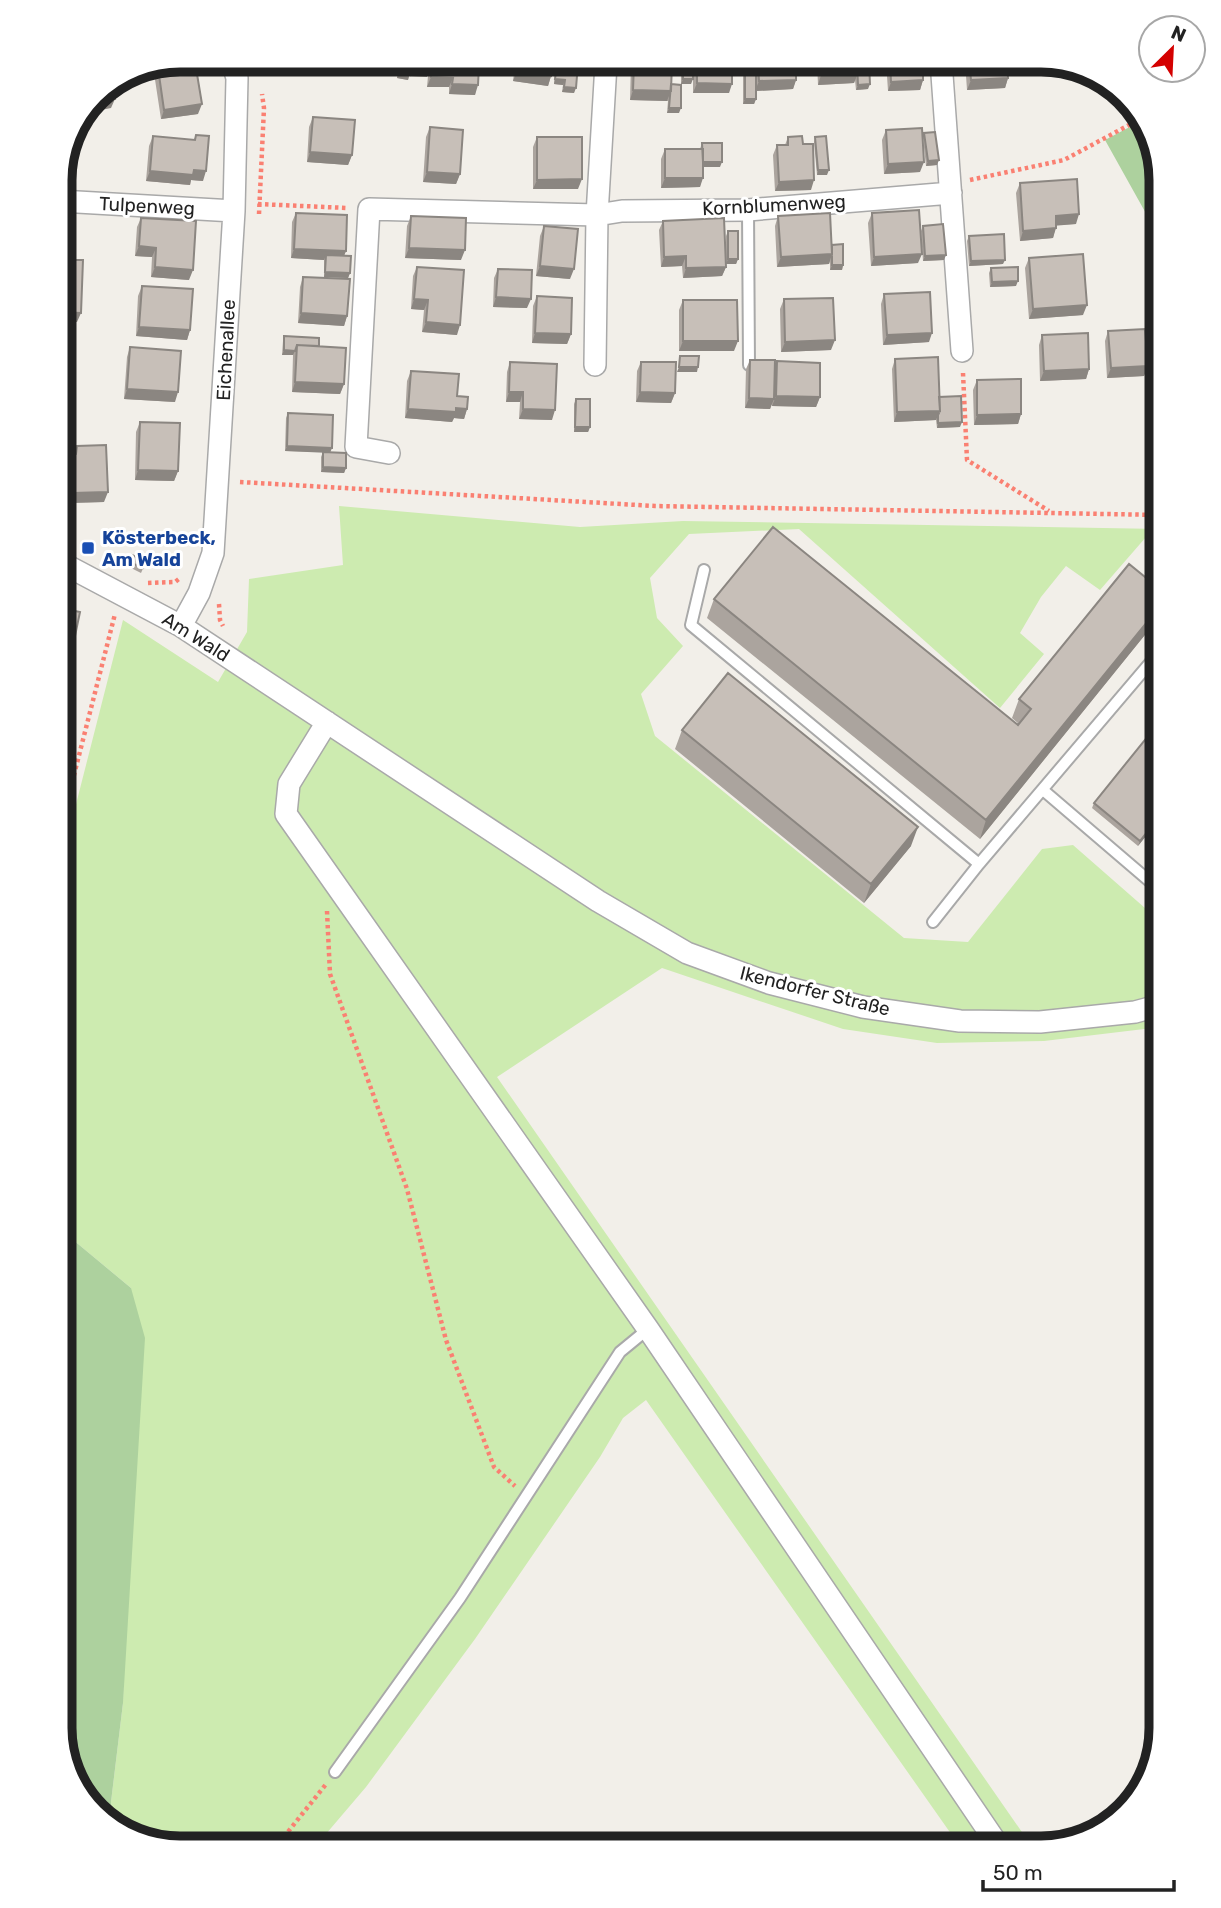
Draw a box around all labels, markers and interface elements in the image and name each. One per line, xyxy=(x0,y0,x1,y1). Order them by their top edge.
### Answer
north arrow xyxy=(1137,14,1207,84)
text: N xyxy=(1168,21,1190,47)
street label: Kornblumenweg xyxy=(702,190,846,220)
street label: Tulpenweg xyxy=(99,192,195,220)
street label: Eichenallee xyxy=(212,299,240,401)
place label: Kösterbeck, Am Wald xyxy=(102,526,216,571)
marker: Kösterbeck, Am Wald xyxy=(80,540,96,556)
street label: Am Wald xyxy=(158,607,234,667)
street label: Ikendorfer Straße xyxy=(738,961,892,1021)
scale bar xyxy=(983,1848,1174,1892)
text: 50 m xyxy=(993,1860,1043,1885)

